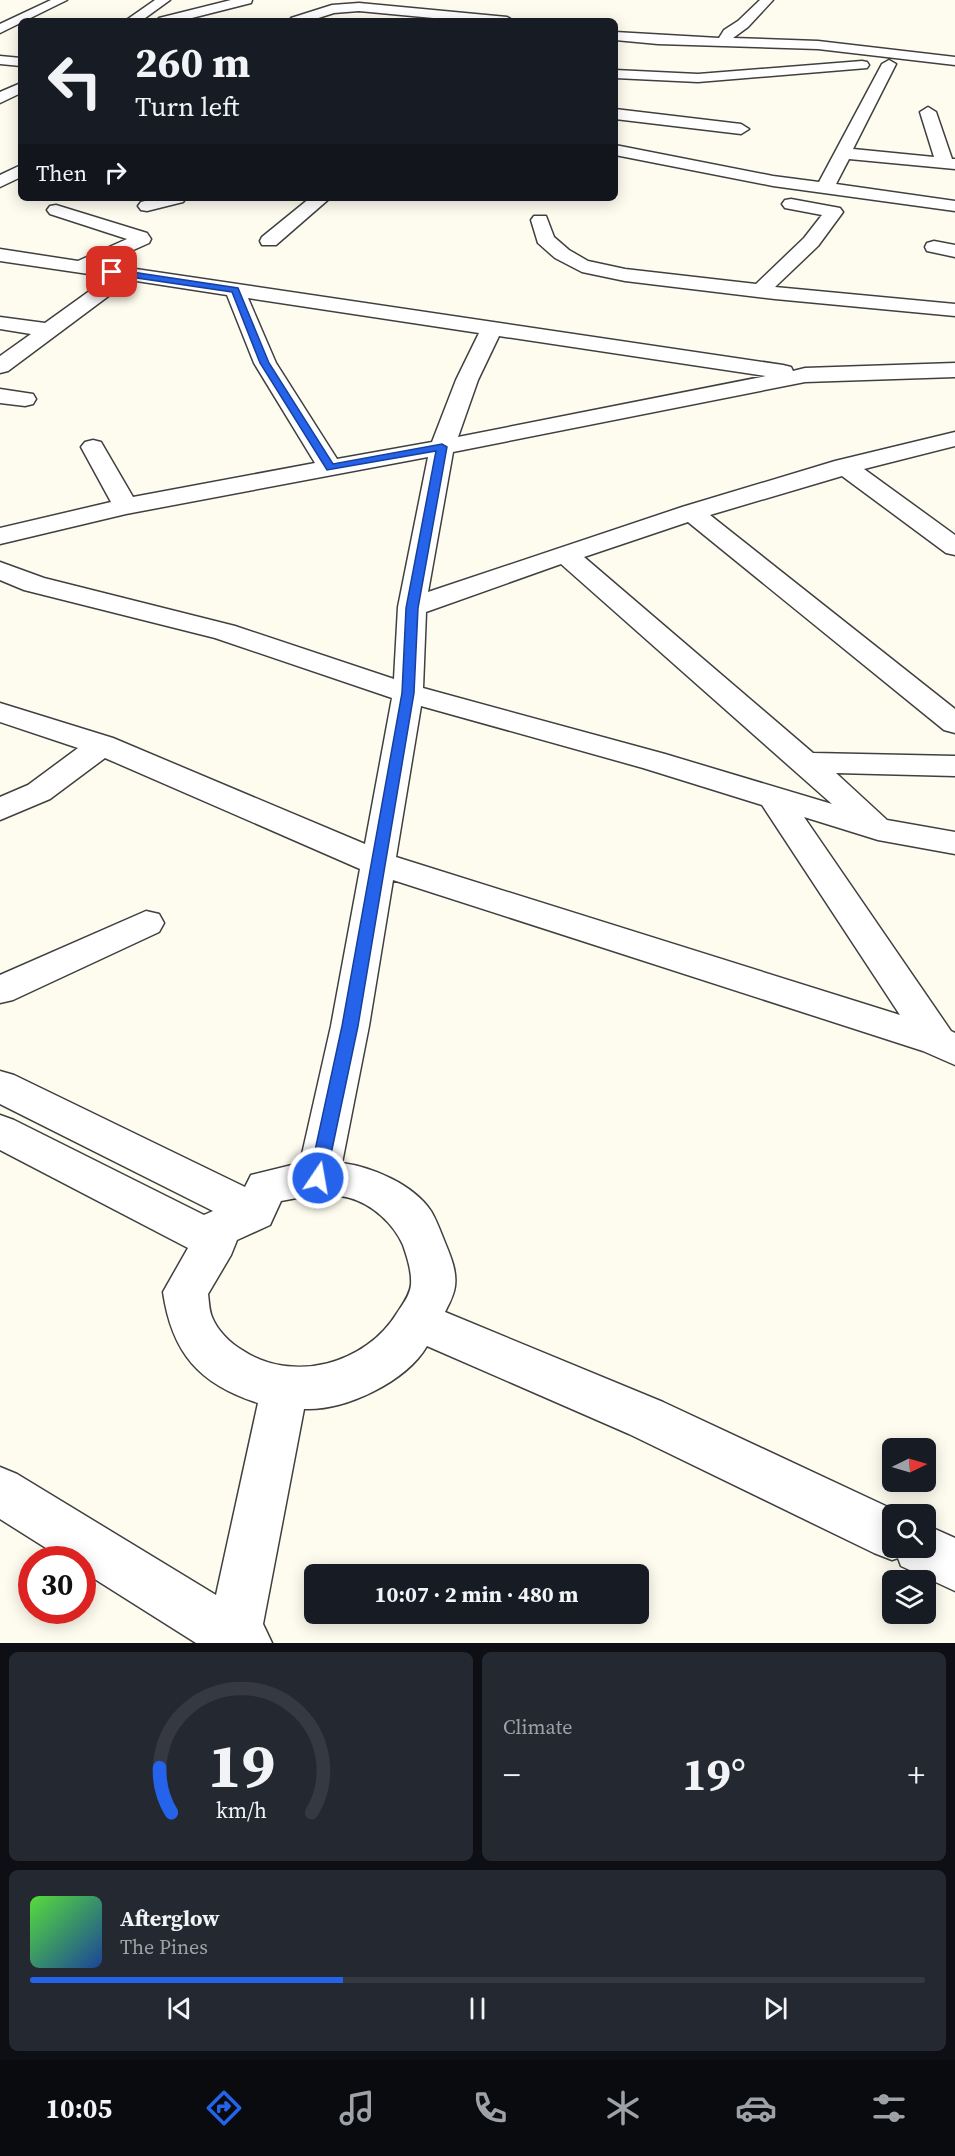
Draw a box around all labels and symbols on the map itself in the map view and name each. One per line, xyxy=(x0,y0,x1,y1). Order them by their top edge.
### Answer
pin xyxy=(86,246,137,297)
position arrow xyxy=(286,1146,350,1210)
north arrow xyxy=(882,1438,936,1492)
speed limit sign: 30 xyxy=(18,1546,96,1624)

